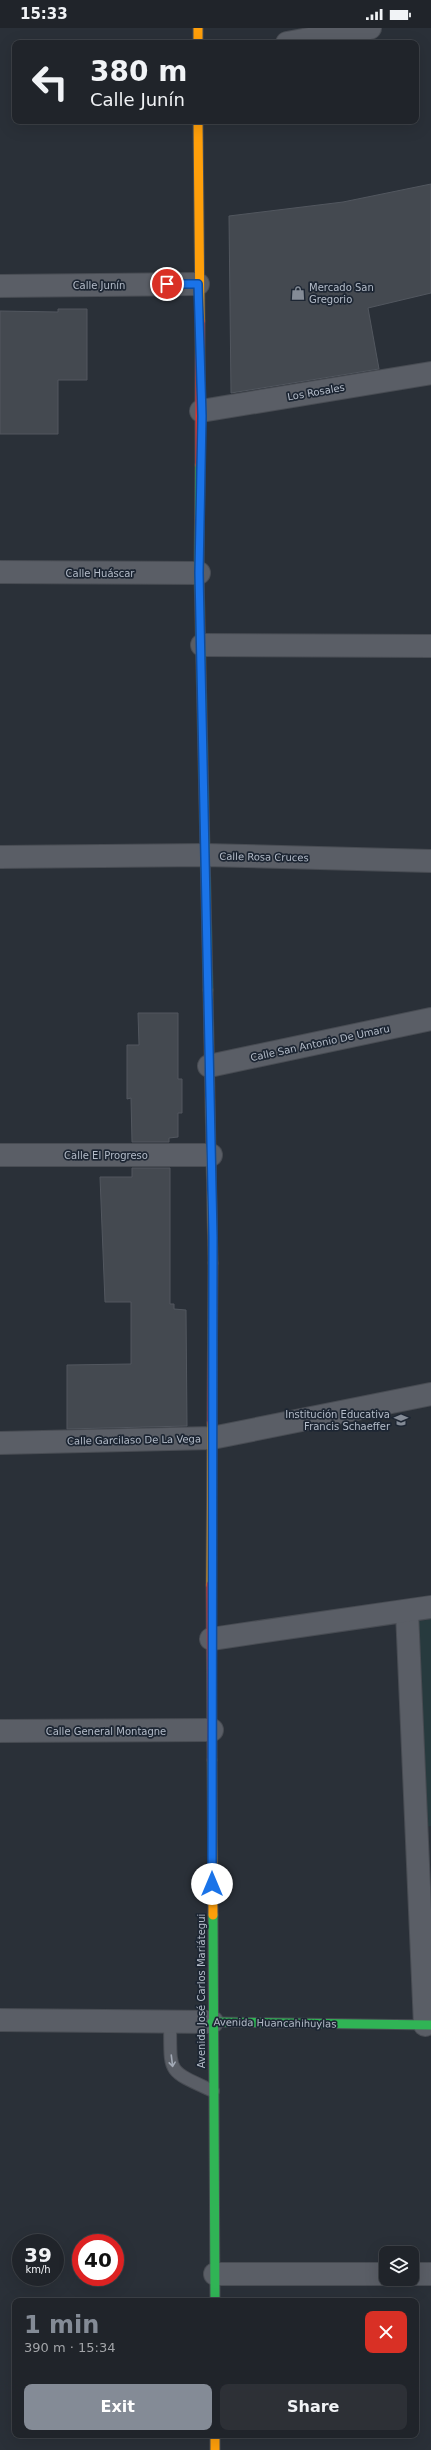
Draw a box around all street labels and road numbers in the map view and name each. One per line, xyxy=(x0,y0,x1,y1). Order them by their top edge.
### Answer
street label: Calle Junín xyxy=(73,280,125,291)
street label: Los Rosales xyxy=(286,382,346,402)
street label: Calle Huáscar xyxy=(66,568,135,579)
street label: Calle Rosa Cruces xyxy=(219,851,309,863)
street label: Calle San Antonio De Umaru xyxy=(249,1023,391,1063)
street label: Calle El Progreso xyxy=(64,1150,148,1161)
street label: Calle Garcilaso De La Vega xyxy=(67,1433,201,1447)
street label: Calle General Montagne xyxy=(46,1726,166,1737)
street label: Avenida José Carlos Mariátegui xyxy=(196,1914,207,2068)
street label: Avenida Huancahihuylas xyxy=(213,2016,337,2030)

